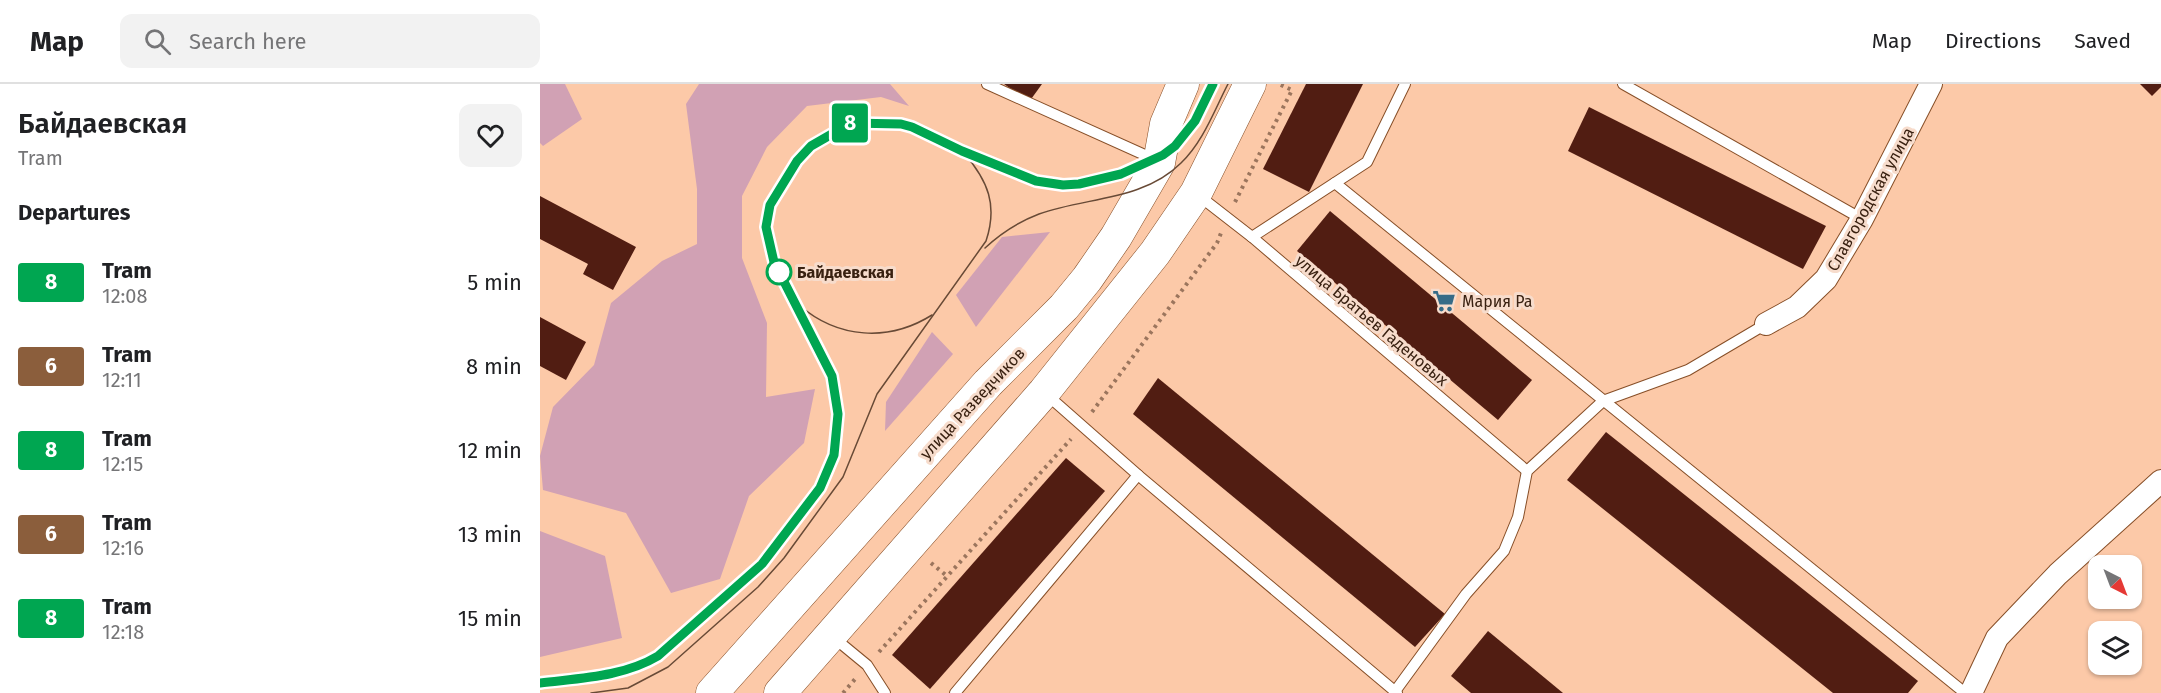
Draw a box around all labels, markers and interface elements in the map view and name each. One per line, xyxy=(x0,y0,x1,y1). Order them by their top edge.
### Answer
search box xyxy=(120,14,540,68)
text: Map xyxy=(30,25,84,58)
icon: search xyxy=(141,25,174,58)
text: Search here xyxy=(189,28,307,55)
text: Map xyxy=(1872,28,1912,54)
text: Directions xyxy=(1945,28,2041,54)
text: Saved xyxy=(2074,28,2131,54)
button: heart xyxy=(459,104,522,167)
line badge: 8 xyxy=(830,104,870,142)
text: Байдаевская xyxy=(18,107,187,140)
text: 8 xyxy=(844,110,856,136)
street label: Славгородская улица xyxy=(1823,124,1918,274)
text: Tram xyxy=(18,146,63,170)
text: Departures xyxy=(18,199,130,226)
street label: улица Братьев Гаденовых xyxy=(1291,251,1452,390)
text: Tram xyxy=(102,257,152,284)
marker: Байдаевская xyxy=(766,259,792,285)
place label: Байдаевская xyxy=(797,263,894,282)
text: 8 xyxy=(45,269,57,295)
text: 5 min xyxy=(467,269,522,296)
text: 12:08 xyxy=(102,284,148,308)
supermarket icon: Мария Ра xyxy=(1431,288,1457,314)
place label: Мария Ра xyxy=(1462,292,1532,311)
text: Tram xyxy=(102,341,152,368)
street label: улица Разведчиков xyxy=(916,344,1029,463)
text: 6 xyxy=(45,353,57,379)
text: 8 min xyxy=(466,353,522,380)
text: 12:11 xyxy=(102,368,142,392)
text: Tram xyxy=(102,425,152,452)
text: 8 xyxy=(45,437,57,463)
text: 12 min xyxy=(458,437,522,464)
text: 12:15 xyxy=(102,452,143,476)
text: Tram xyxy=(102,509,152,536)
text: 6 xyxy=(45,521,57,547)
text: 13 min xyxy=(458,521,522,548)
text: 12:16 xyxy=(102,536,144,560)
north arrow xyxy=(2088,555,2142,609)
map controls xyxy=(2088,555,2142,675)
text: Tram xyxy=(102,593,152,620)
text: 8 xyxy=(45,605,57,631)
text: 15 min xyxy=(458,605,522,632)
text: 12:18 xyxy=(102,620,144,644)
button: layers xyxy=(2088,621,2142,675)

